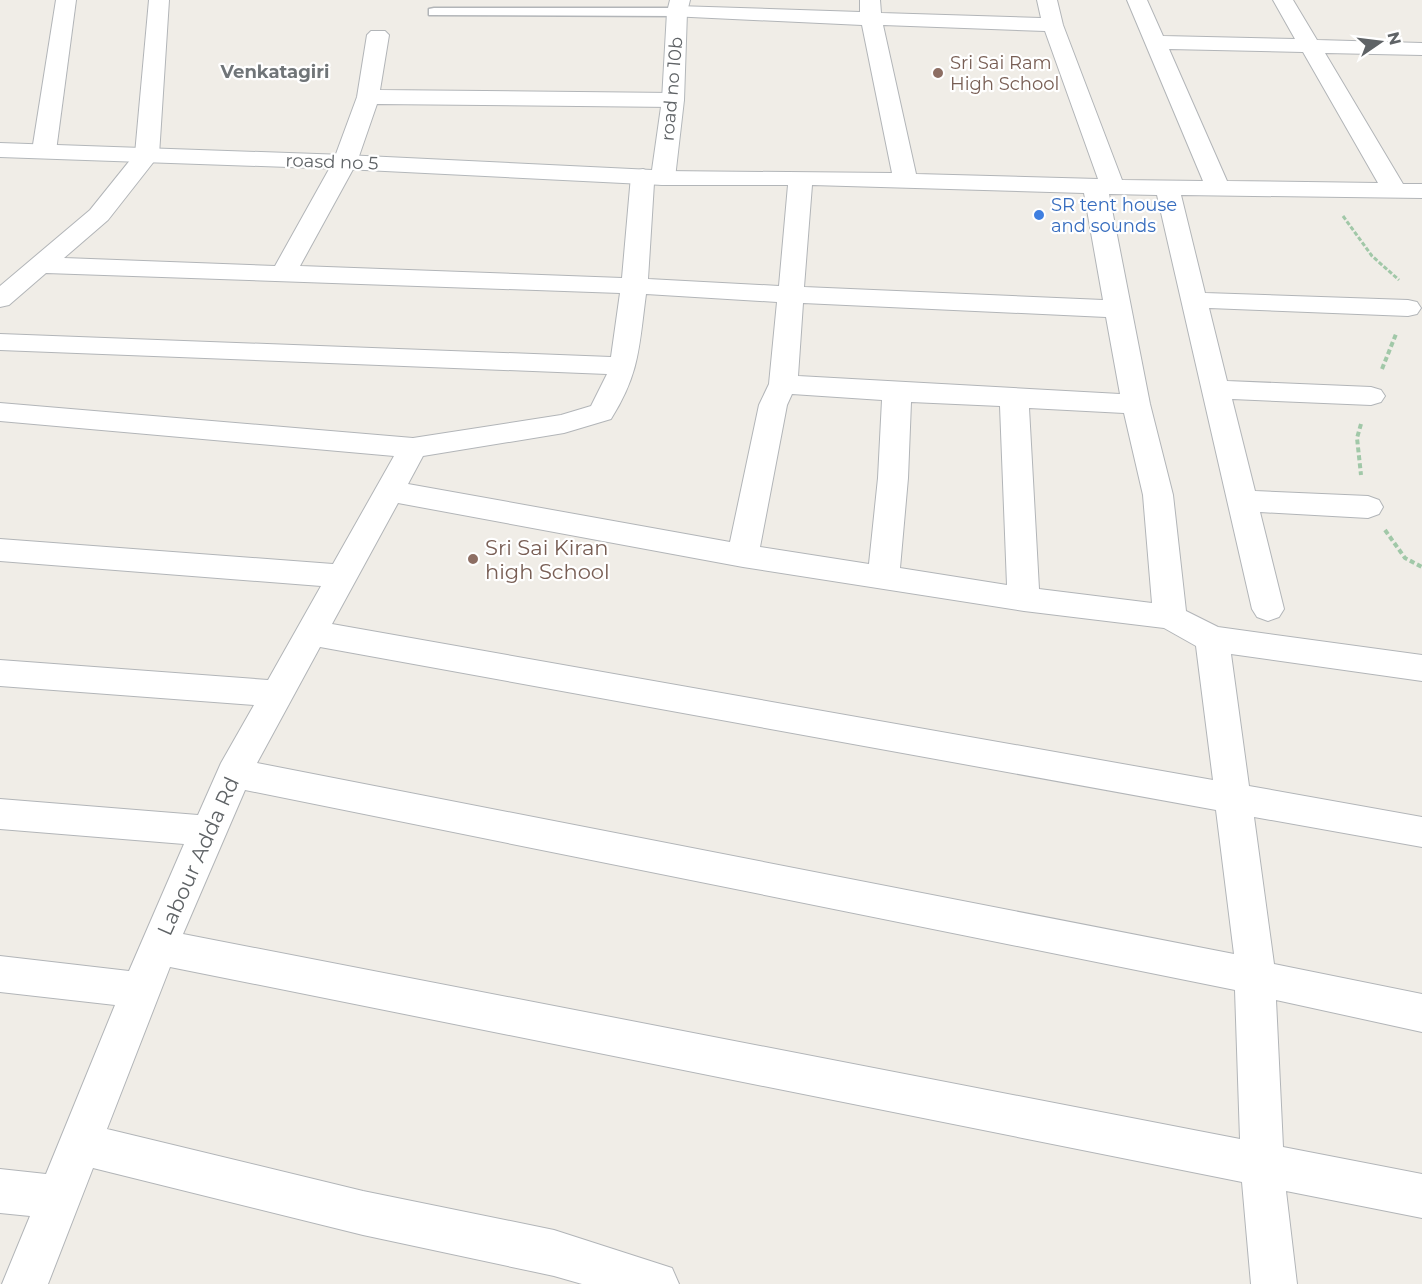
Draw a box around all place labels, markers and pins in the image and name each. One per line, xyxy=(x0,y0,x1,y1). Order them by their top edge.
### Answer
place label: Sri Sai Ram High School xyxy=(950,52,1059,95)
marker: Sri Sai Ram High School xyxy=(931,66,945,80)
place label: SR tent house and sounds xyxy=(1051,194,1177,237)
marker: SR tent house and sounds xyxy=(1032,208,1046,222)
place label: Sri Sai Kiran high School xyxy=(485,535,610,584)
marker: Sri Sai Kiran high School xyxy=(466,552,480,566)

